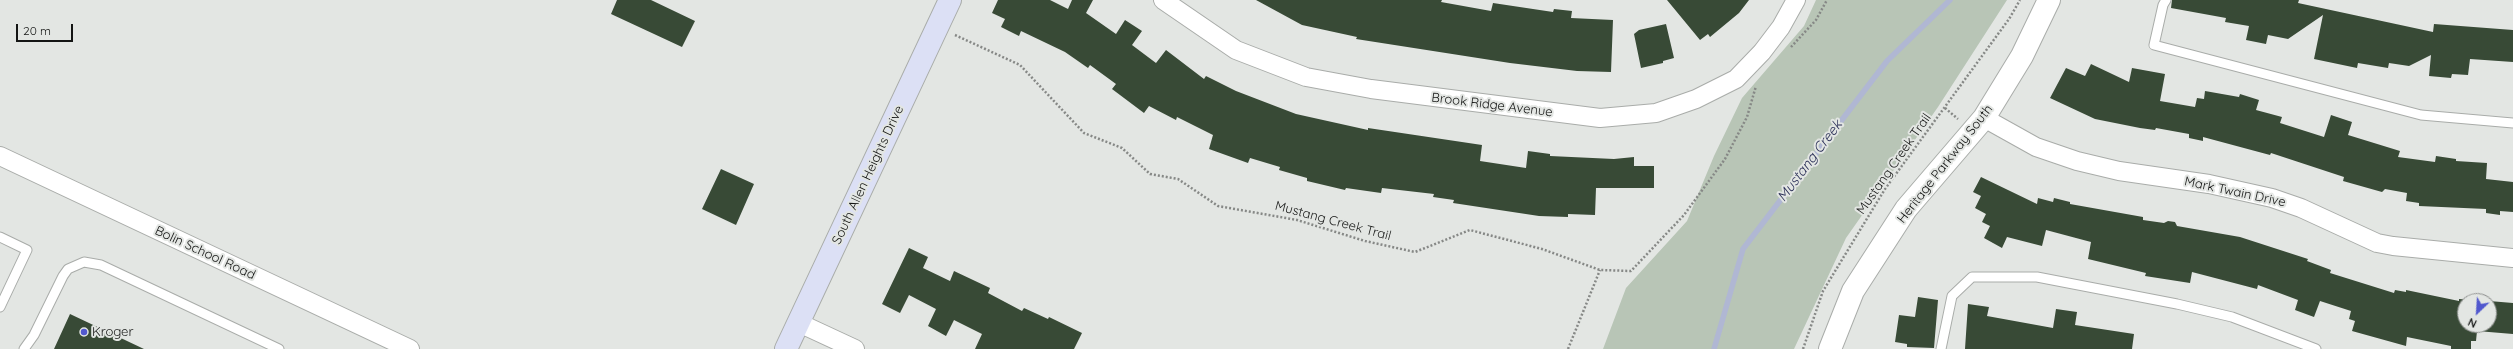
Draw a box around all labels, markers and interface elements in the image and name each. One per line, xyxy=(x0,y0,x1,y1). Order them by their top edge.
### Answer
scale bar xyxy=(18,16,75,42)
text: 20 m xyxy=(23,23,51,38)
street label: Brook Ridge Avenue xyxy=(1431,90,1553,120)
street label: Heritage Parkway South xyxy=(1894,102,1996,226)
street label: South Allen Heights Drive xyxy=(829,103,907,247)
street label: Mustang Creek Trail xyxy=(1853,111,1935,217)
water label: Mustang Creek xyxy=(1774,117,1846,205)
street label: Mark Twain Drive xyxy=(2183,174,2287,210)
street label: Mustang Creek Trail xyxy=(1273,198,1393,244)
street label: Bolin School Road xyxy=(152,223,258,283)
north arrow xyxy=(2457,293,2497,333)
text: N xyxy=(2466,315,2479,331)
place label: Kroger xyxy=(92,324,133,340)
marker: Kroger xyxy=(79,327,89,337)

